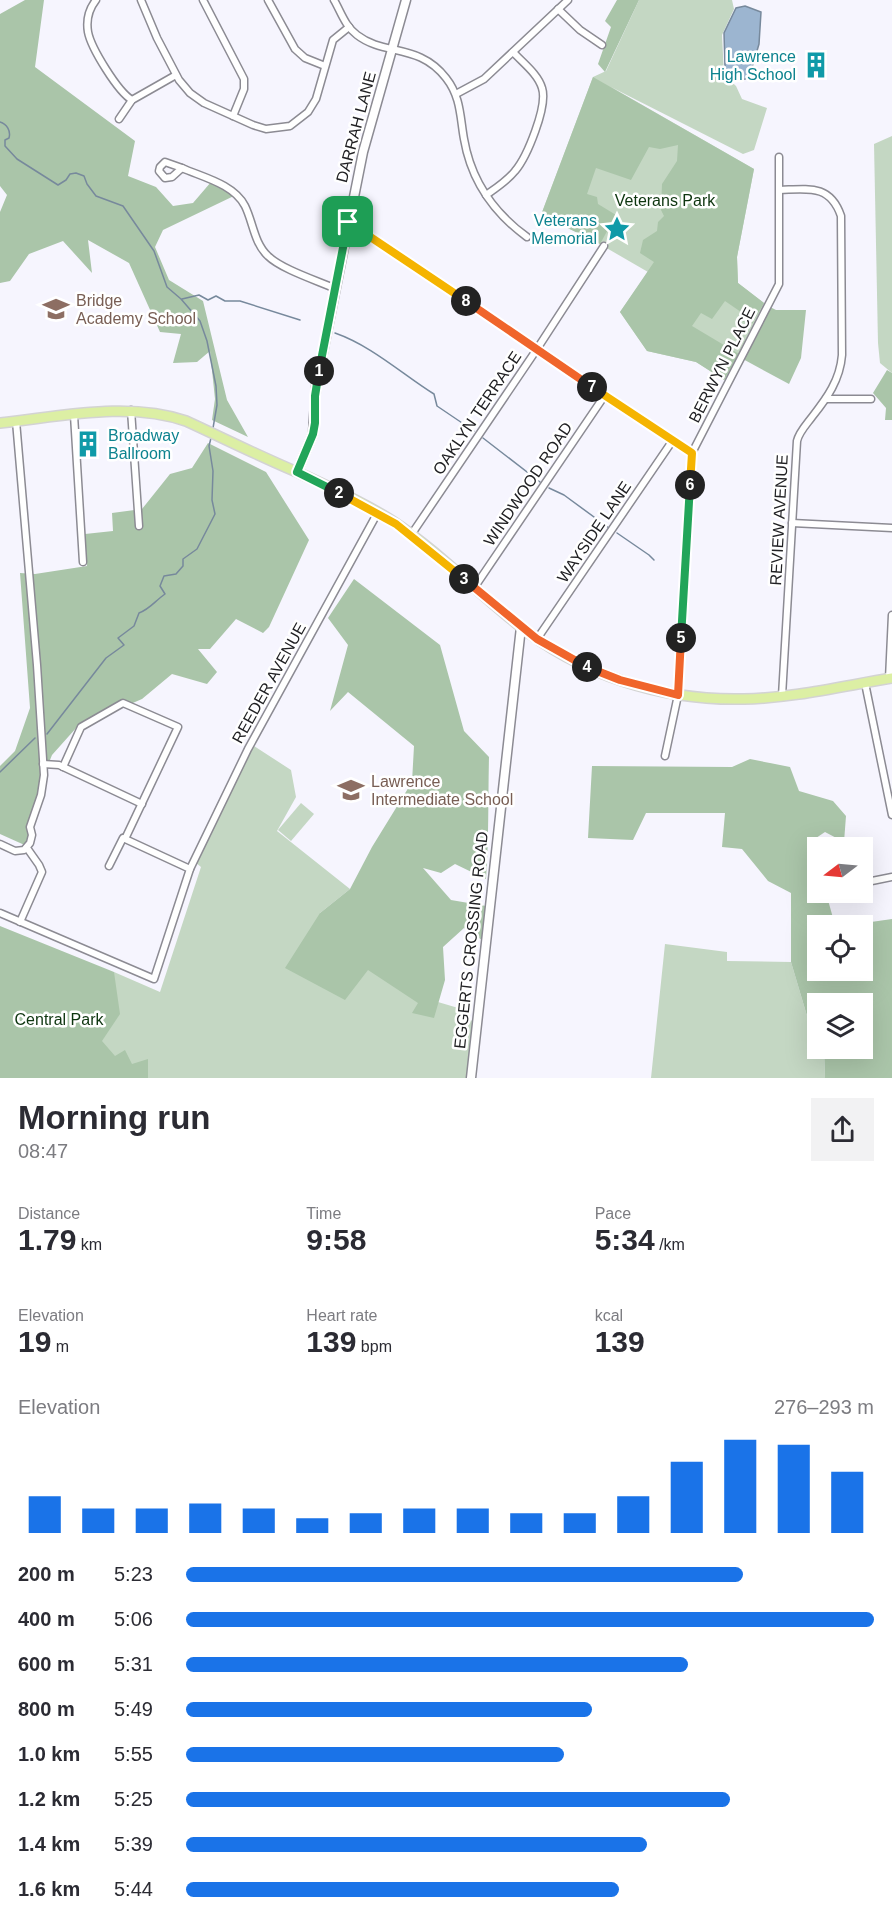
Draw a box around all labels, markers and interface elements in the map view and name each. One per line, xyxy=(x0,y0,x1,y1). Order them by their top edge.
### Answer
place label: Lawrence High School xyxy=(710,48,796,83)
building icon: Lawrence High School xyxy=(801,50,831,80)
street label: DARRAH LANE xyxy=(333,70,379,184)
park label: Veterans Park xyxy=(615,192,716,209)
pin xyxy=(322,196,373,247)
icon: arrive xyxy=(331,205,364,238)
place label: Veterans Memorial xyxy=(531,212,597,247)
place icon: Veterans Memorial xyxy=(602,214,632,244)
pin: 8 xyxy=(451,286,481,316)
place label: Bridge Academy School xyxy=(76,292,196,327)
text: 8 xyxy=(462,292,470,309)
school or university icon: Bridge Academy School xyxy=(41,294,71,324)
street label: BERWYN PLACE xyxy=(686,305,758,425)
street label: OAKLYN TERRACE xyxy=(430,348,524,478)
pin: 1 xyxy=(304,356,334,386)
text: 1 xyxy=(315,362,323,379)
pin: 7 xyxy=(577,372,607,402)
text: 7 xyxy=(588,378,596,395)
street label: WINDWOOD ROAD xyxy=(480,419,576,549)
place label: Broadway Ballroom xyxy=(108,427,179,462)
building icon: Broadway Ballroom xyxy=(73,429,103,459)
street label: REVIEW AVENUE xyxy=(767,454,791,586)
pin: 6 xyxy=(675,470,705,500)
text: 6 xyxy=(686,476,694,493)
pin: 2 xyxy=(324,478,354,508)
street label: WAYSIDE LANE xyxy=(554,478,634,586)
text: 2 xyxy=(335,484,343,501)
pin: 3 xyxy=(449,564,479,594)
text: 3 xyxy=(460,570,468,587)
street label: REEDER AVENUE xyxy=(229,620,309,746)
pin: 5 xyxy=(666,623,696,653)
text: 5 xyxy=(677,629,685,646)
pin: 4 xyxy=(572,652,602,682)
text: 4 xyxy=(583,658,591,675)
place label: Lawrence Intermediate School xyxy=(371,773,513,808)
school or university icon: Lawrence Intermediate School xyxy=(336,775,366,805)
street label: EGGERTS CROSSING ROAD xyxy=(451,831,491,1049)
north arrow xyxy=(807,837,873,903)
map controls xyxy=(807,837,873,1059)
button: locate xyxy=(807,915,873,981)
button: layers xyxy=(807,993,873,1059)
park label: Central Park xyxy=(15,1011,104,1028)
button: share xyxy=(811,1098,874,1161)
text: Morning run xyxy=(18,1099,210,1136)
text: 08:47 xyxy=(18,1140,68,1162)
text: Distance xyxy=(18,1205,80,1222)
text: Time xyxy=(306,1205,341,1222)
text: Pace xyxy=(595,1205,631,1222)
text: 1.79 xyxy=(18,1223,76,1256)
text: 9:58 xyxy=(306,1223,366,1256)
text: 5:34 xyxy=(595,1223,655,1256)
text: km xyxy=(76,1236,102,1253)
text: /km xyxy=(655,1236,685,1253)
text: Elevation xyxy=(18,1307,84,1324)
text: Heart rate xyxy=(306,1307,377,1324)
text: kcal xyxy=(595,1307,623,1324)
text: 19 xyxy=(18,1325,51,1358)
text: 139 xyxy=(306,1325,356,1358)
text: 139 xyxy=(595,1325,645,1358)
text: m xyxy=(51,1338,69,1355)
text: bpm xyxy=(356,1338,392,1355)
text: Elevation xyxy=(18,1396,100,1418)
text: 276–293 m xyxy=(774,1396,874,1418)
text: 200 m xyxy=(18,1563,75,1585)
text: 5:23 xyxy=(114,1563,153,1585)
text: 400 m xyxy=(18,1608,75,1630)
text: 5:06 xyxy=(114,1608,153,1630)
text: 600 m xyxy=(18,1653,75,1675)
text: 5:31 xyxy=(114,1653,153,1675)
text: 800 m xyxy=(18,1698,75,1720)
text: 5:49 xyxy=(114,1698,153,1720)
text: 1.0 km xyxy=(18,1743,80,1765)
text: 5:55 xyxy=(114,1743,153,1765)
text: 1.2 km xyxy=(18,1788,80,1810)
text: 5:25 xyxy=(114,1788,153,1810)
text: 1.4 km xyxy=(18,1833,80,1855)
text: 5:39 xyxy=(114,1833,153,1855)
text: 1.6 km xyxy=(18,1878,80,1900)
text: 5:44 xyxy=(114,1878,153,1900)

